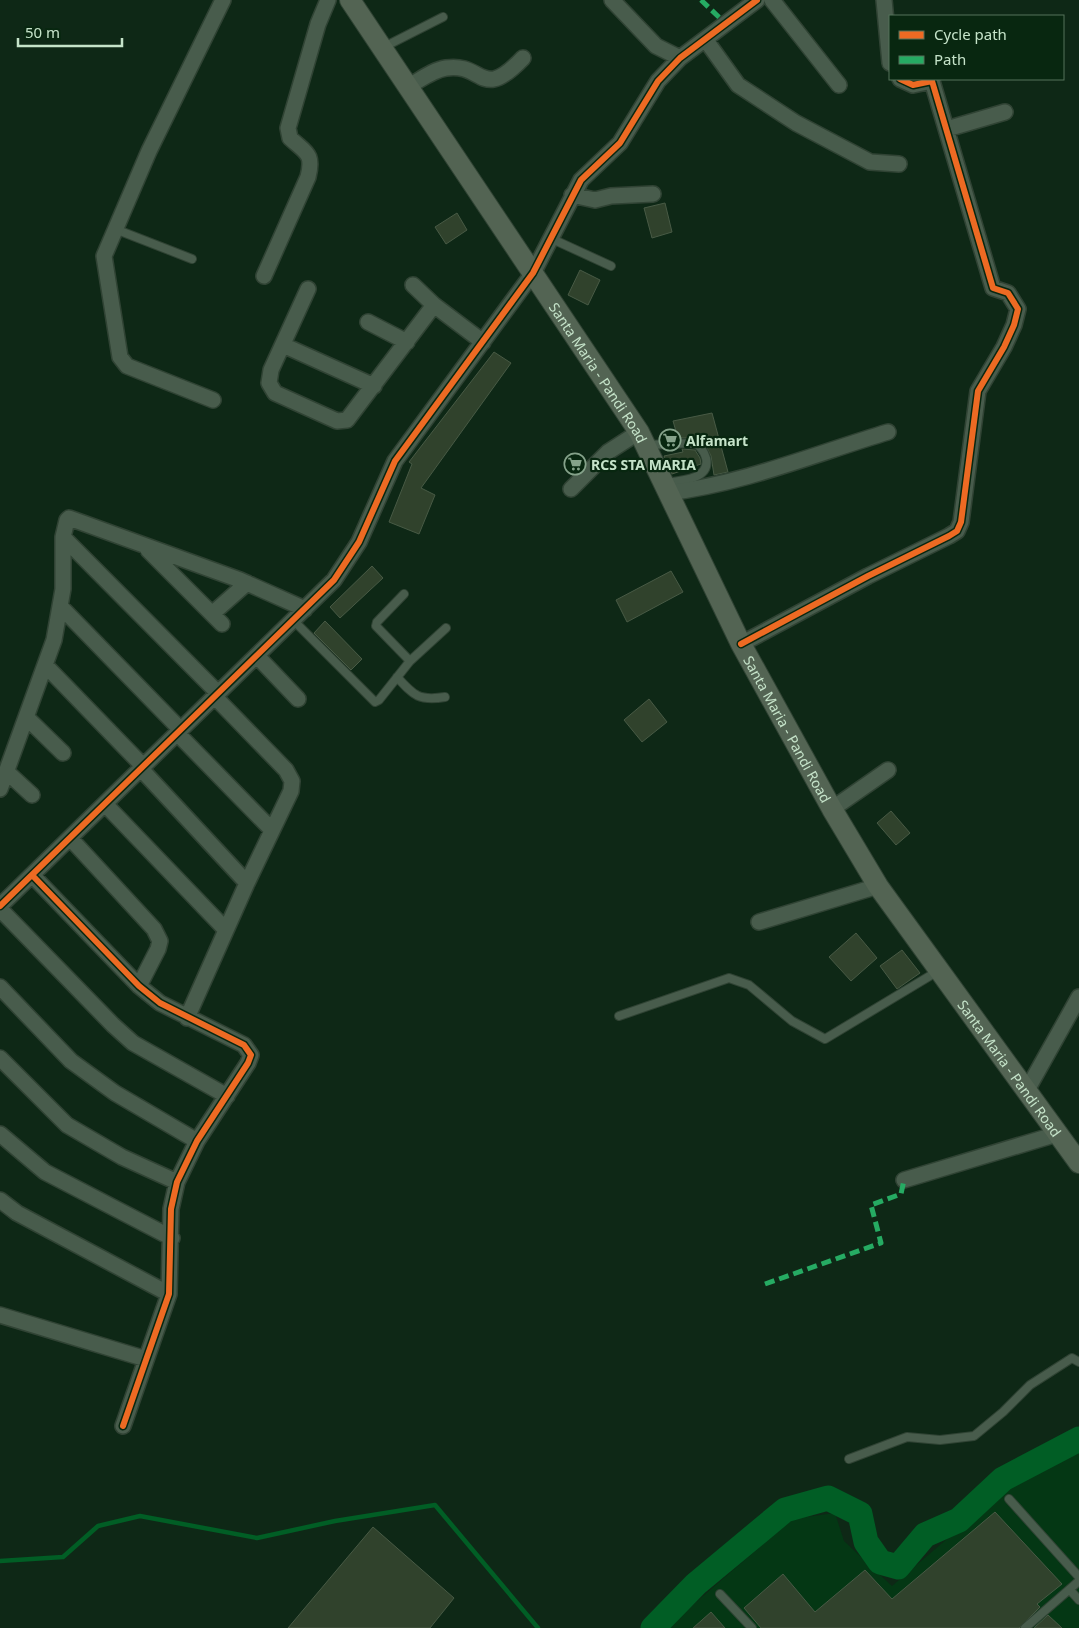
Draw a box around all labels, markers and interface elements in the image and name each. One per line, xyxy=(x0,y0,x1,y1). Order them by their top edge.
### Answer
scale bar xyxy=(18,15,121,47)
legend xyxy=(889,15,1064,80)
text: 50 m xyxy=(25,22,60,42)
text: Cycle path xyxy=(934,24,1007,44)
text: Path xyxy=(934,49,966,69)
street label: Santa Maria - Pandi Road xyxy=(545,299,652,446)
supermarket icon: Alfamart xyxy=(658,428,682,452)
place label: Alfamart xyxy=(686,431,748,450)
supermarket icon: RCS STA MARIA xyxy=(563,452,587,476)
place label: RCS STA MARIA xyxy=(591,455,696,474)
street label: Santa Maria - Pandi Road xyxy=(740,652,836,806)
street label: Santa Maria - Pandi Road xyxy=(954,996,1066,1140)

